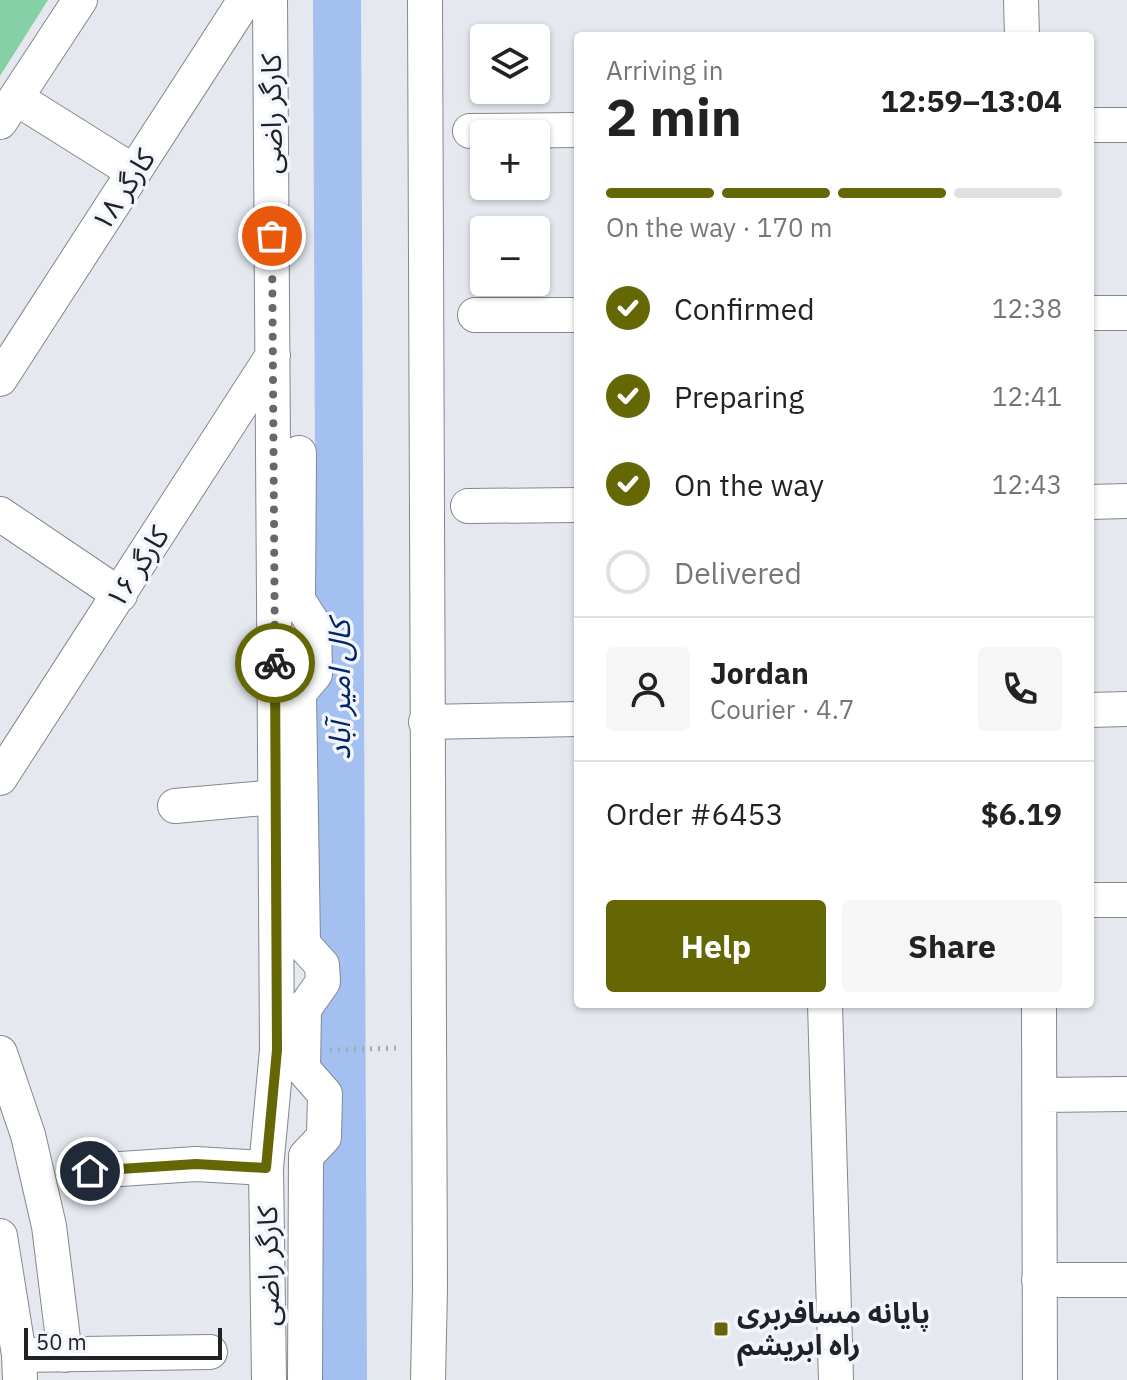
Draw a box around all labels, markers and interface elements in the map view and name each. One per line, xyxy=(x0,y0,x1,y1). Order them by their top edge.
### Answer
map controls xyxy=(470,24,550,296)
button: layers xyxy=(470,24,550,104)
street label: کارگر راضی xyxy=(252,53,289,174)
text: Arriving in xyxy=(606,53,723,87)
text: 12:59–13:04 xyxy=(881,81,1062,120)
text: 2 min xyxy=(606,83,742,150)
button: + xyxy=(470,120,550,200)
street label: کارگر ۱۸ xyxy=(83,141,163,238)
pin xyxy=(238,202,306,270)
text: On the way · 170 m xyxy=(606,210,832,244)
icon: bag xyxy=(250,214,294,258)
button: − xyxy=(470,216,550,296)
icon: check xyxy=(606,286,650,330)
text: Confirmed xyxy=(674,289,815,328)
text: 12:38 xyxy=(992,291,1062,325)
icon: check xyxy=(606,374,650,418)
text: Preparing xyxy=(674,377,804,416)
text: 12:41 xyxy=(992,379,1062,413)
icon: check xyxy=(606,462,650,506)
text: On the way xyxy=(674,465,824,504)
text: 12:43 xyxy=(992,467,1062,501)
street label: کارگر ۱۶ xyxy=(97,518,177,615)
text: Delivered xyxy=(674,553,802,592)
water label: کال امیر آباد xyxy=(319,614,358,760)
courier xyxy=(235,623,315,703)
icon: bike xyxy=(253,641,297,685)
button: person xyxy=(606,647,690,731)
button: phone xyxy=(978,647,1062,731)
text: Jordan xyxy=(710,653,809,692)
text: Courier · 4.7 xyxy=(710,692,854,726)
text: Order #6453 xyxy=(606,794,783,833)
text: $6.19 xyxy=(981,794,1062,833)
button: Help xyxy=(606,900,826,992)
button: Share xyxy=(842,900,1062,992)
pin xyxy=(56,1137,124,1205)
icon: home xyxy=(68,1149,112,1193)
street label: کارگر راضی xyxy=(248,1205,287,1326)
place label: پایانه مسافربری راه ابریشم xyxy=(737,1294,930,1367)
marker: پایانه مسافربری راه ابریشم xyxy=(712,1320,730,1338)
scale bar xyxy=(24,1324,222,1360)
text: 50 m xyxy=(36,1327,87,1356)

